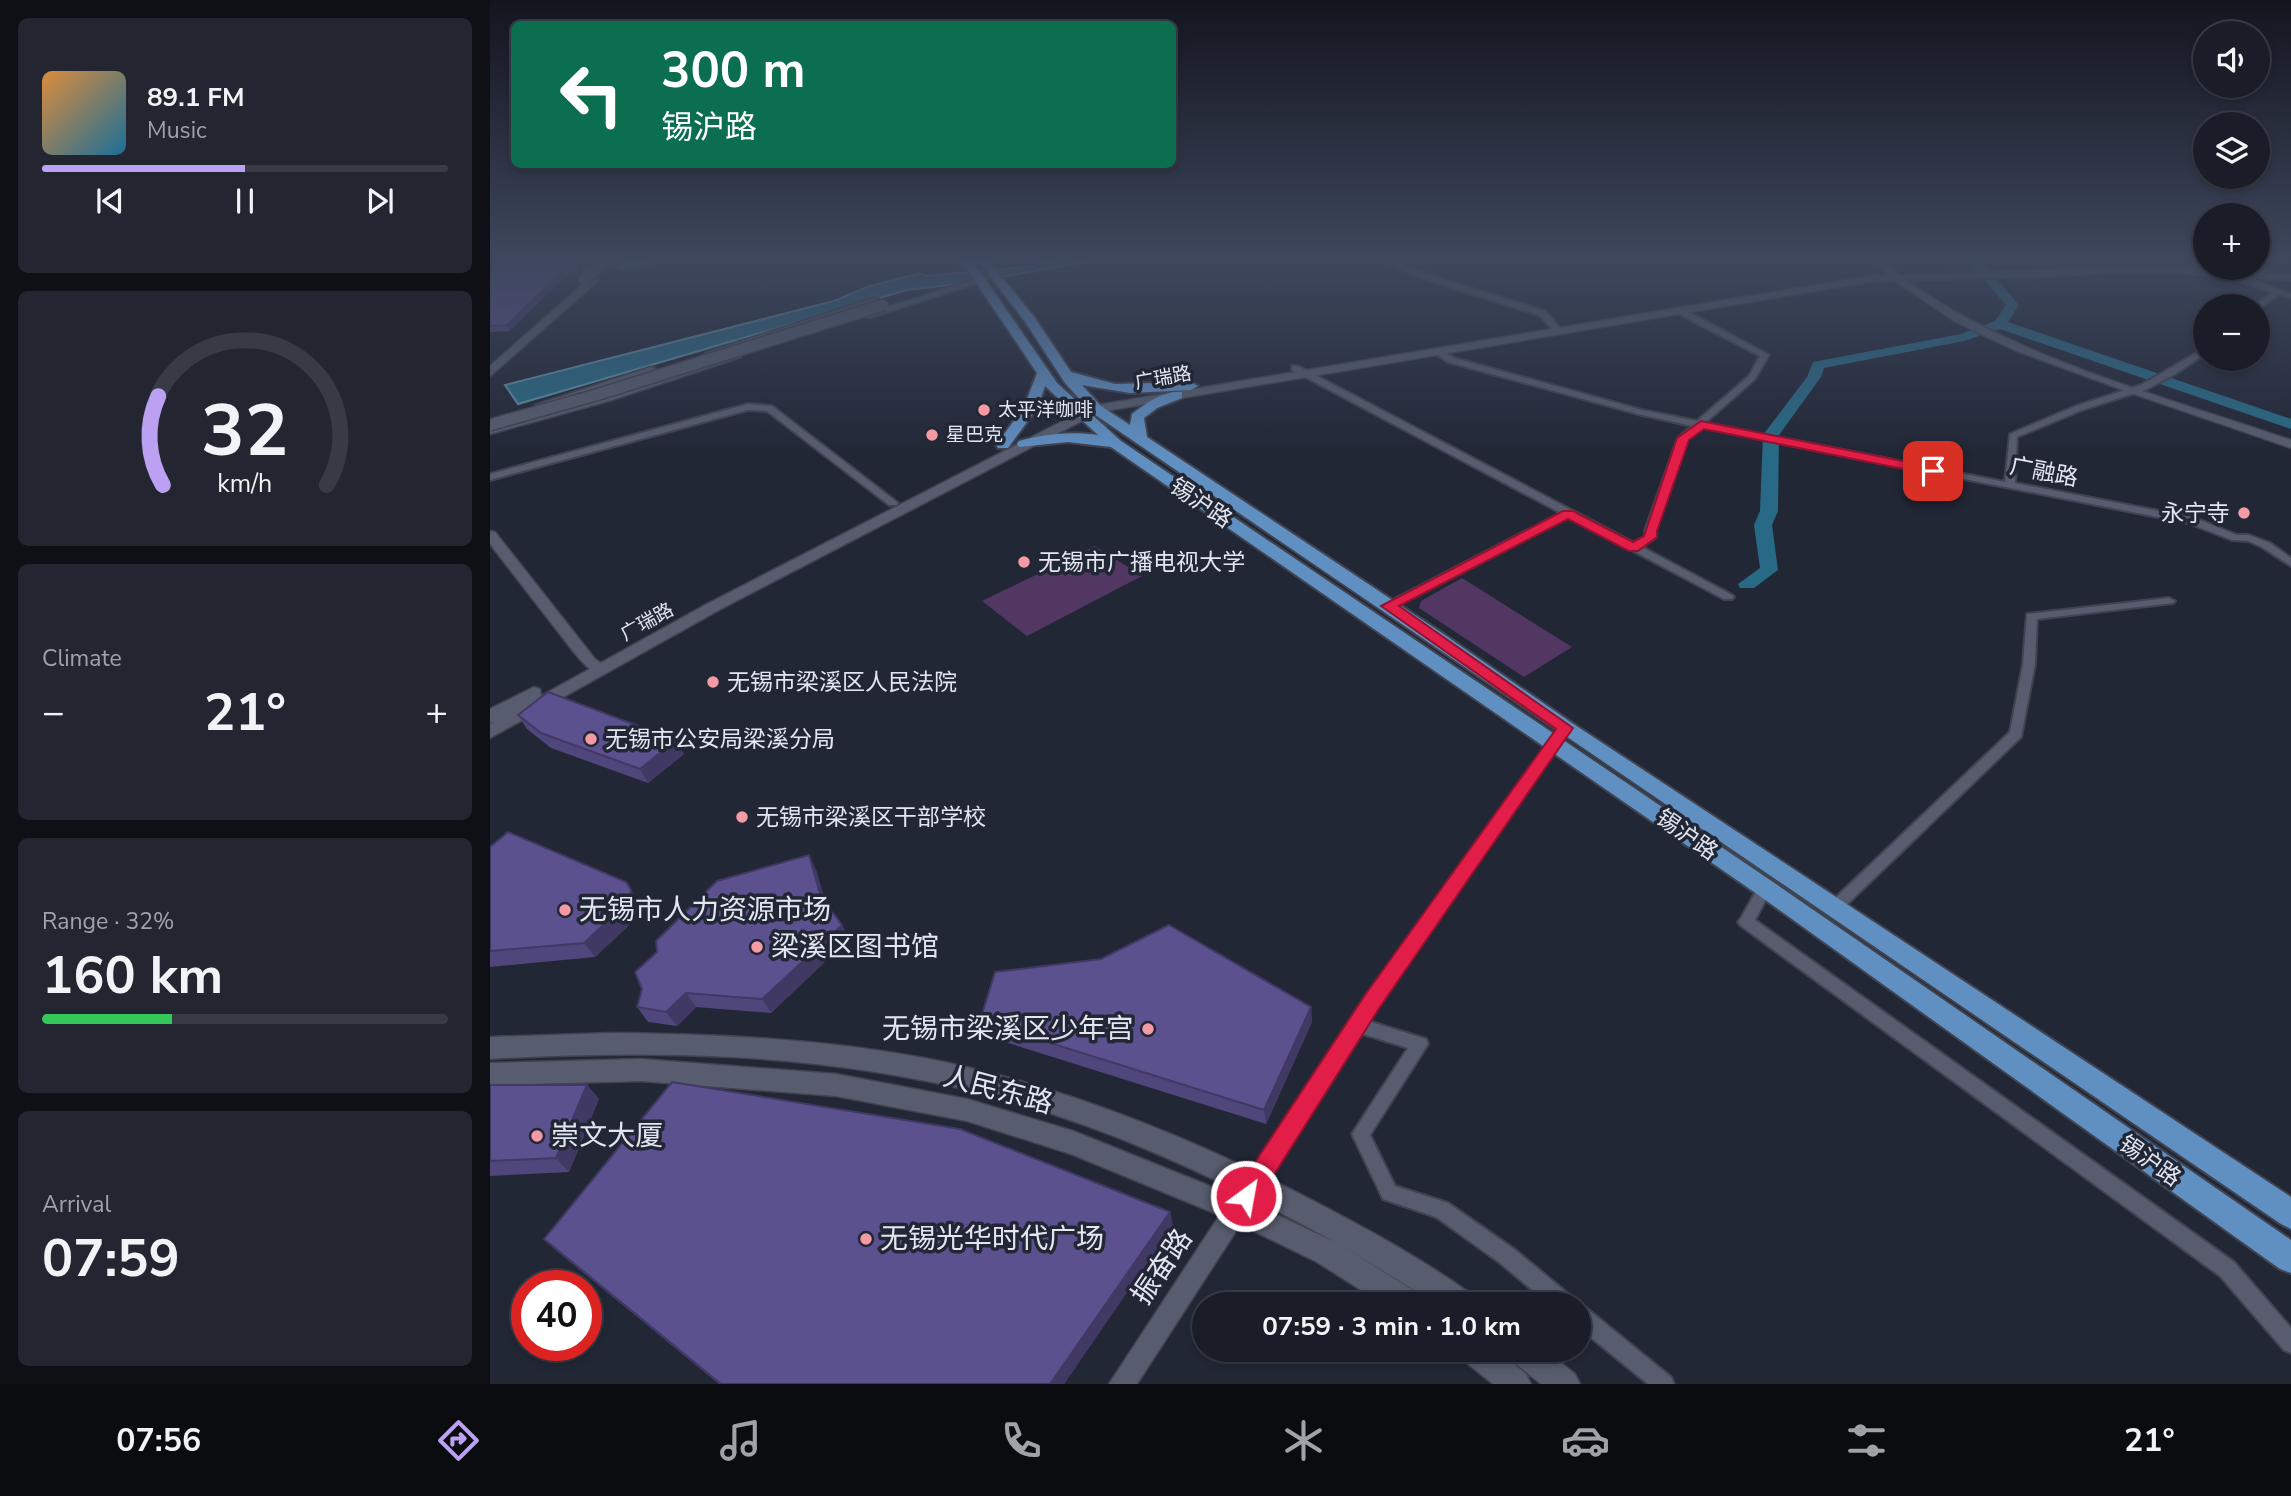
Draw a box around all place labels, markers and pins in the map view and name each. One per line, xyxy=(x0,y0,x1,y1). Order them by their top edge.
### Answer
place label: 太平洋咖啡 xyxy=(998,397,1093,423)
marker: 太平洋咖啡 xyxy=(976,402,992,418)
place label: 星巴克 xyxy=(946,422,1003,448)
marker: 星巴克 xyxy=(924,427,940,443)
pin xyxy=(1903,441,1963,501)
place label: 永宁寺 xyxy=(2161,498,2230,529)
marker: 永宁寺 xyxy=(2236,505,2252,521)
place label: 无锡市广播电视大学 xyxy=(1038,547,1245,578)
marker: 无锡市广播电视大学 xyxy=(1016,554,1032,570)
place label: 无锡市梁溪区人民法院 xyxy=(727,667,957,698)
marker: 无锡市梁溪区人民法院 xyxy=(705,674,721,690)
place label: 无锡市公安局梁溪分局 xyxy=(605,724,835,755)
marker: 无锡市公安局梁溪分局 xyxy=(583,731,599,747)
place label: 无锡市梁溪区干部学校 xyxy=(756,802,986,833)
marker: 无锡市梁溪区干部学校 xyxy=(734,809,750,825)
place label: 无锡市人力资源市场 xyxy=(579,891,831,929)
marker: 无锡市人力资源市场 xyxy=(557,902,573,918)
place label: 梁溪区图书馆 xyxy=(771,928,939,966)
marker: 梁溪区图书馆 xyxy=(749,939,765,955)
place label: 无锡市梁溪区少年宫 xyxy=(882,1010,1134,1048)
marker: 无锡市梁溪区少年宫 xyxy=(1140,1021,1156,1037)
place label: 崇文大厦 xyxy=(551,1117,663,1155)
marker: 崇文大厦 xyxy=(529,1128,545,1144)
place label: 无锡光华时代广场 xyxy=(880,1220,1104,1258)
marker: 无锡光华时代广场 xyxy=(858,1231,874,1247)

